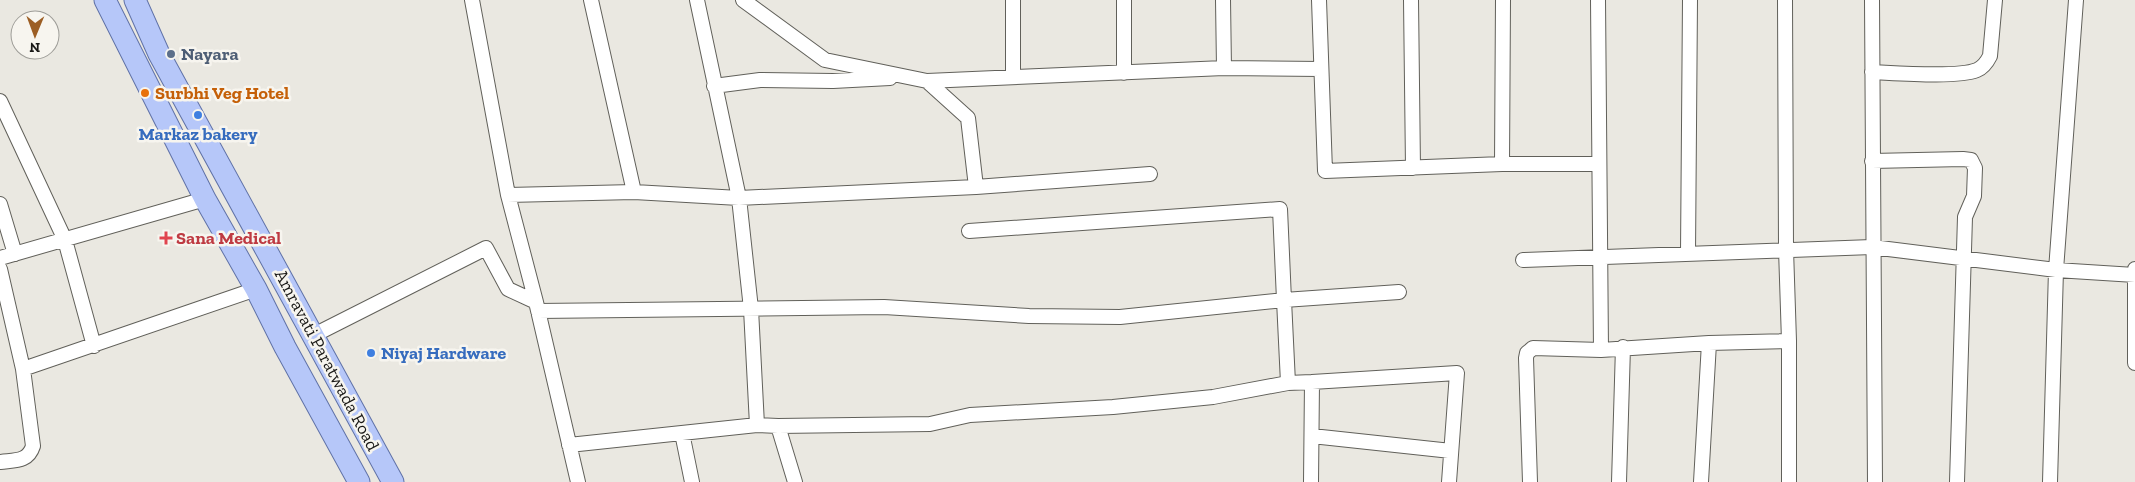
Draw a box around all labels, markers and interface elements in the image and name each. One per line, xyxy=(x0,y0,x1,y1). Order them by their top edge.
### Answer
north arrow xyxy=(10,10,60,60)
text: N xyxy=(29,39,40,56)
place label: Nayara xyxy=(181,43,239,65)
marker: Nayara xyxy=(165,48,177,60)
place label: Surbhi Veg Hotel xyxy=(155,82,289,104)
marker: Surbhi Veg Hotel xyxy=(139,87,151,99)
marker: Markaz bakery xyxy=(192,109,204,121)
place label: Markaz bakery xyxy=(138,123,258,145)
place label: Sana Medical xyxy=(176,227,281,249)
marker: Sana Medical xyxy=(160,232,172,244)
street label: Amravati Paratwada Road xyxy=(270,265,384,455)
place label: Niyaj Hardware xyxy=(381,342,507,364)
marker: Niyaj Hardware xyxy=(365,347,377,359)

